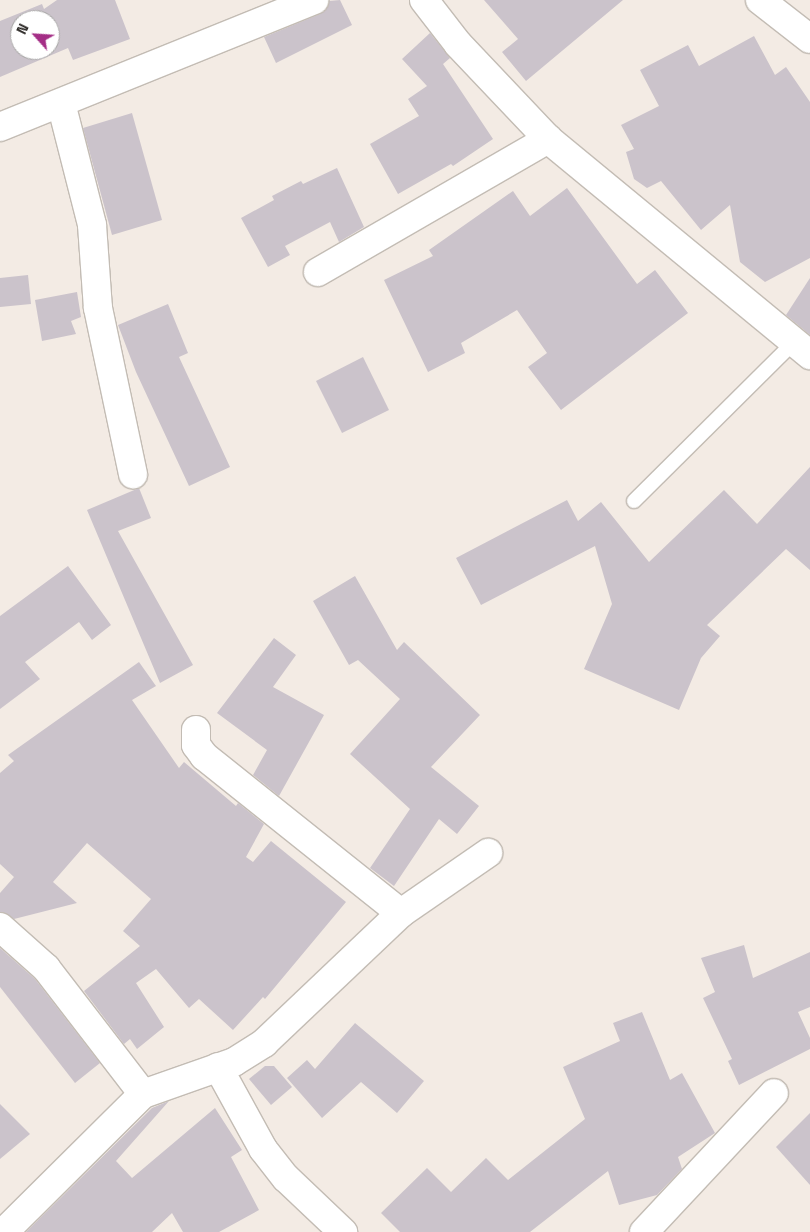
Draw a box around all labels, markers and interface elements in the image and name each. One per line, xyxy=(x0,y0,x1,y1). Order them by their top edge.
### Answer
north arrow xyxy=(10,10,60,60)
text: N xyxy=(12,21,33,37)

